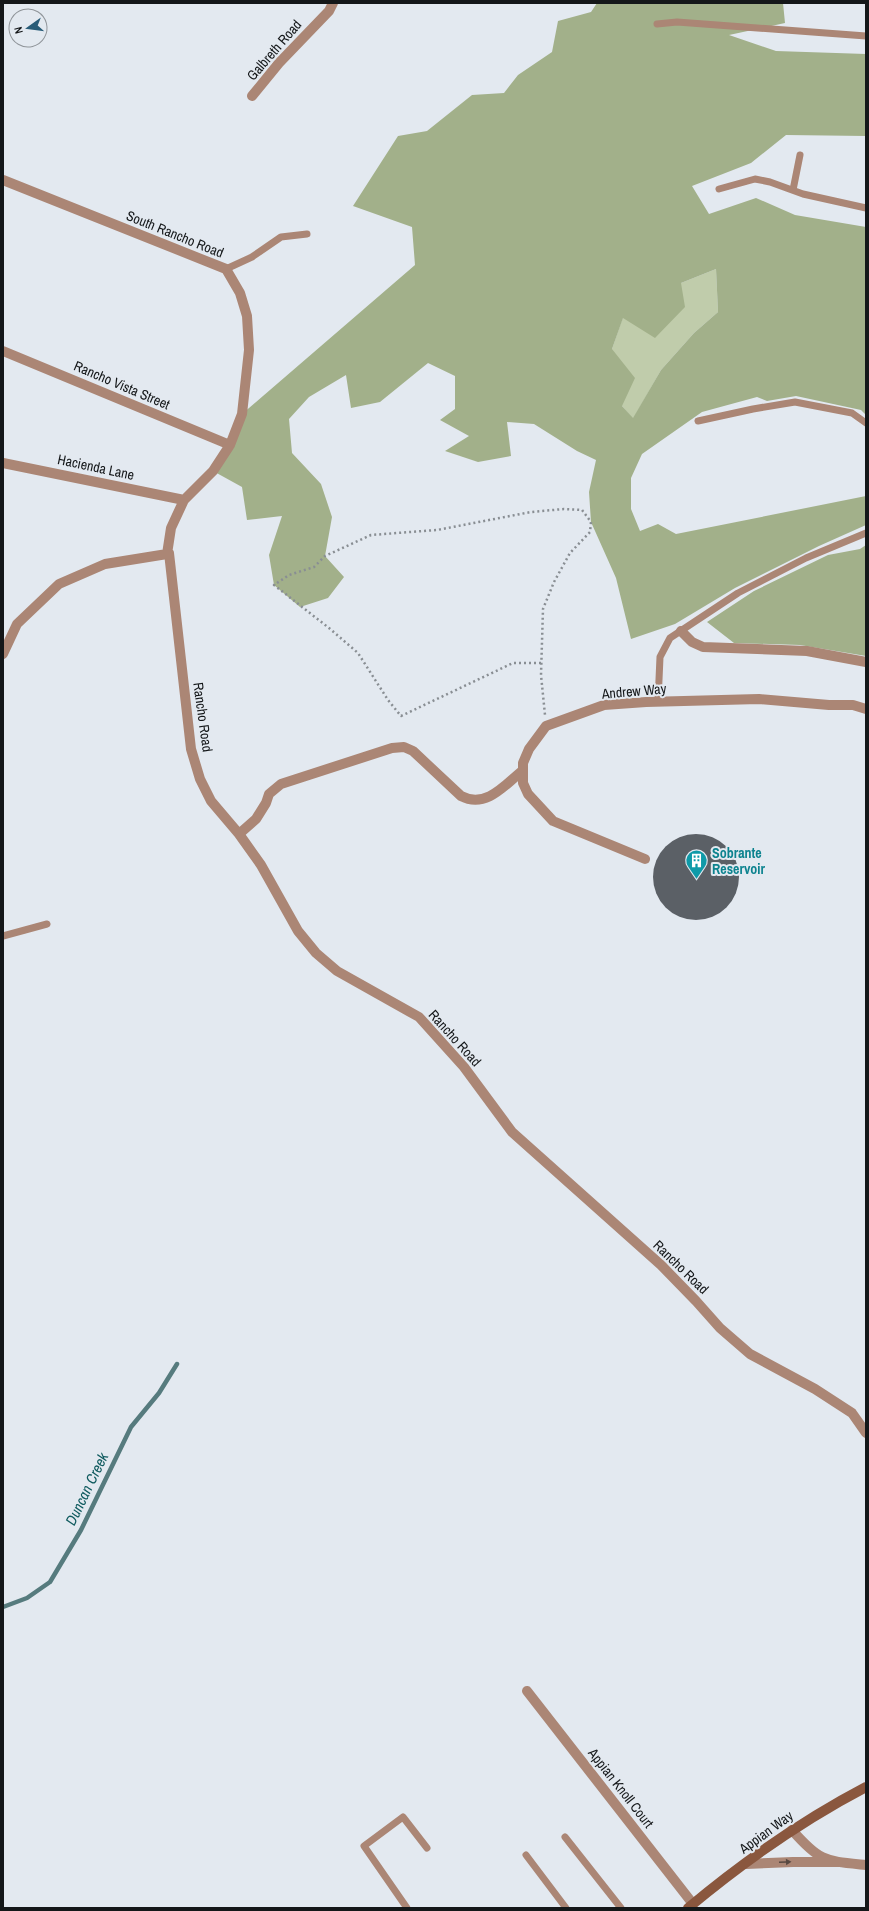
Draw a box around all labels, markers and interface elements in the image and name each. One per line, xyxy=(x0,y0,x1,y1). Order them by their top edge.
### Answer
north arrow xyxy=(8,8,48,48)
street label: Galbreth Road xyxy=(243,16,305,84)
text: N xyxy=(11,26,26,35)
street label: South Rancho Road xyxy=(124,206,226,262)
street label: Rancho Vista Street xyxy=(71,357,173,413)
street label: Hacienda Lane xyxy=(56,450,136,484)
street label: Andrew Way xyxy=(600,679,667,703)
street label: Rancho Road xyxy=(189,681,217,753)
place label: Sobrante Reservoir xyxy=(712,844,765,878)
building icon: Sobrante Reservoir xyxy=(683,848,709,881)
street label: Rancho Road xyxy=(425,1006,485,1070)
street label: Rancho Road xyxy=(649,1236,713,1298)
water label: Duncan Creek xyxy=(60,1448,114,1529)
street label: Appian Knoll Court xyxy=(584,1744,658,1832)
street label: Appian Way xyxy=(735,1806,797,1858)
one-way arrow xyxy=(779,1859,792,1865)

